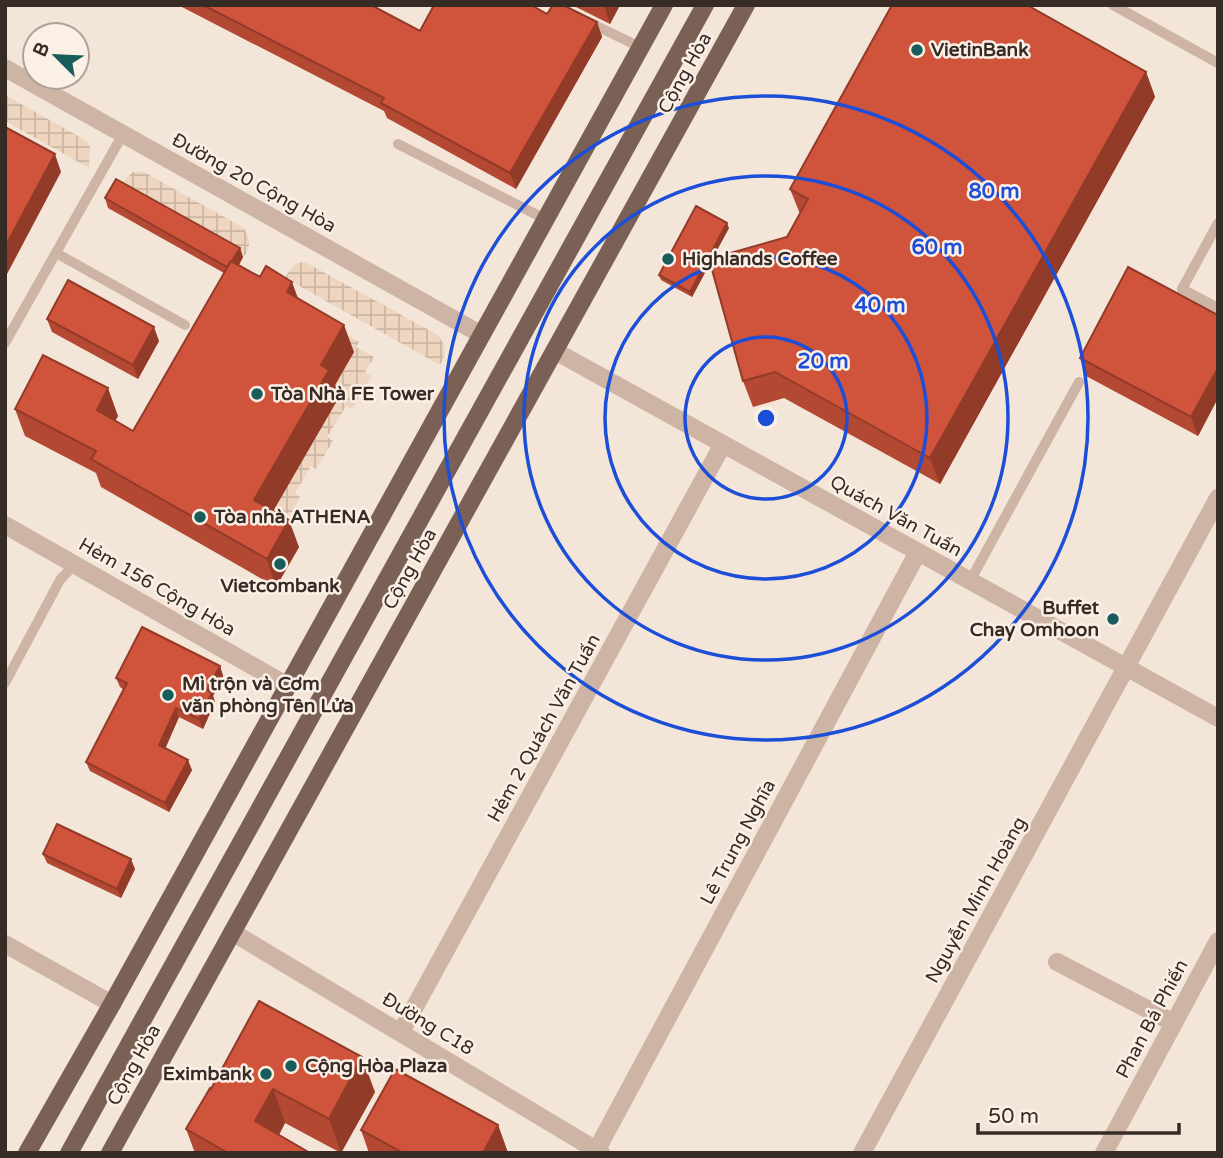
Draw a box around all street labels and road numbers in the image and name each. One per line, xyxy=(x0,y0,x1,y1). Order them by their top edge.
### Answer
street label: Cộng Hòa xyxy=(654,29,716,117)
street label: Đường 20 Cộng Hòa xyxy=(168,129,340,237)
street label: Quách Văn Tuấn xyxy=(826,471,966,561)
street label: Cộng Hòa xyxy=(379,525,441,613)
street label: Hẻm 156 Cộng Hòa xyxy=(75,533,239,641)
street label: Hẻm 2 Quách Văn Tuấn xyxy=(483,630,605,826)
street label: Lê Trung Nghĩa xyxy=(696,776,780,908)
street label: Nguyễn Minh Hoàng xyxy=(921,813,1031,987)
street label: Phan Bá Phiến xyxy=(1111,956,1193,1082)
street label: Đường C18 xyxy=(378,988,478,1060)
street label: Cộng Hòa xyxy=(103,1021,165,1109)

